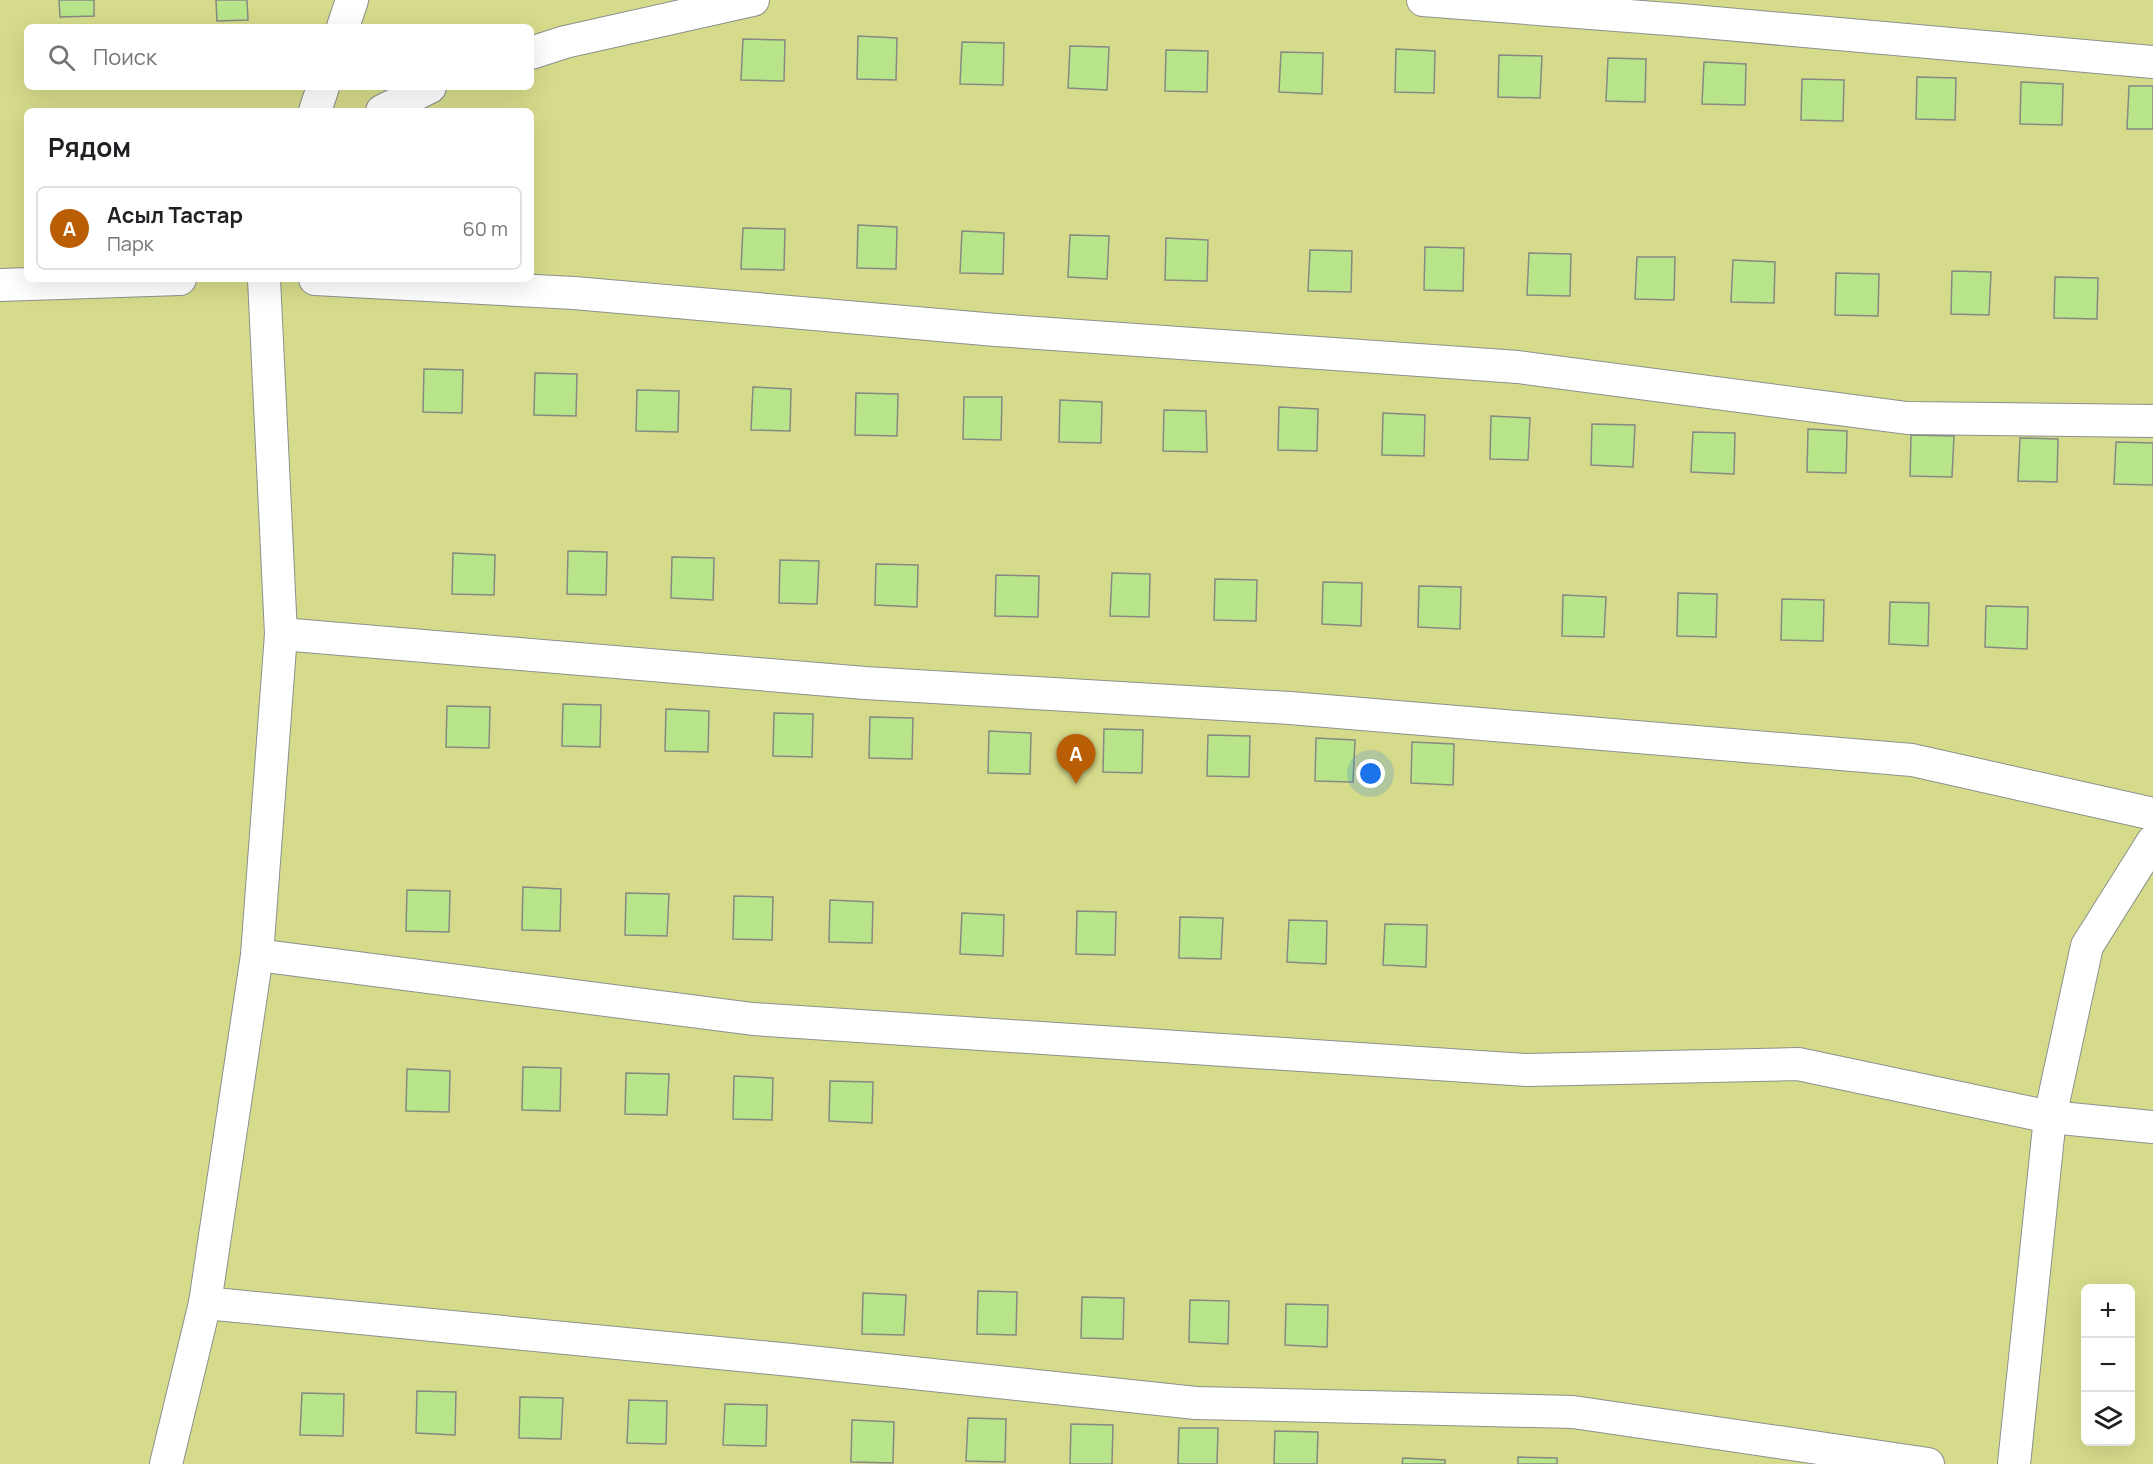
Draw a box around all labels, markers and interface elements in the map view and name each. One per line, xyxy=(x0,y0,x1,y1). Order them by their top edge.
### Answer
search box xyxy=(24,24,534,90)
icon: search xyxy=(45,41,78,74)
text: Поиск xyxy=(93,42,157,72)
text: Рядом xyxy=(48,129,131,165)
text: Асыл Тастар xyxy=(107,200,243,230)
text: A xyxy=(63,215,76,242)
text: 60 m xyxy=(462,215,508,242)
text: Парк xyxy=(107,230,154,257)
pin: A xyxy=(1056,734,1096,784)
your location xyxy=(1356,759,1385,788)
map controls xyxy=(2081,1284,2135,1446)
button: + xyxy=(2081,1284,2135,1338)
button: − xyxy=(2081,1338,2135,1392)
button: layers xyxy=(2081,1392,2135,1446)

